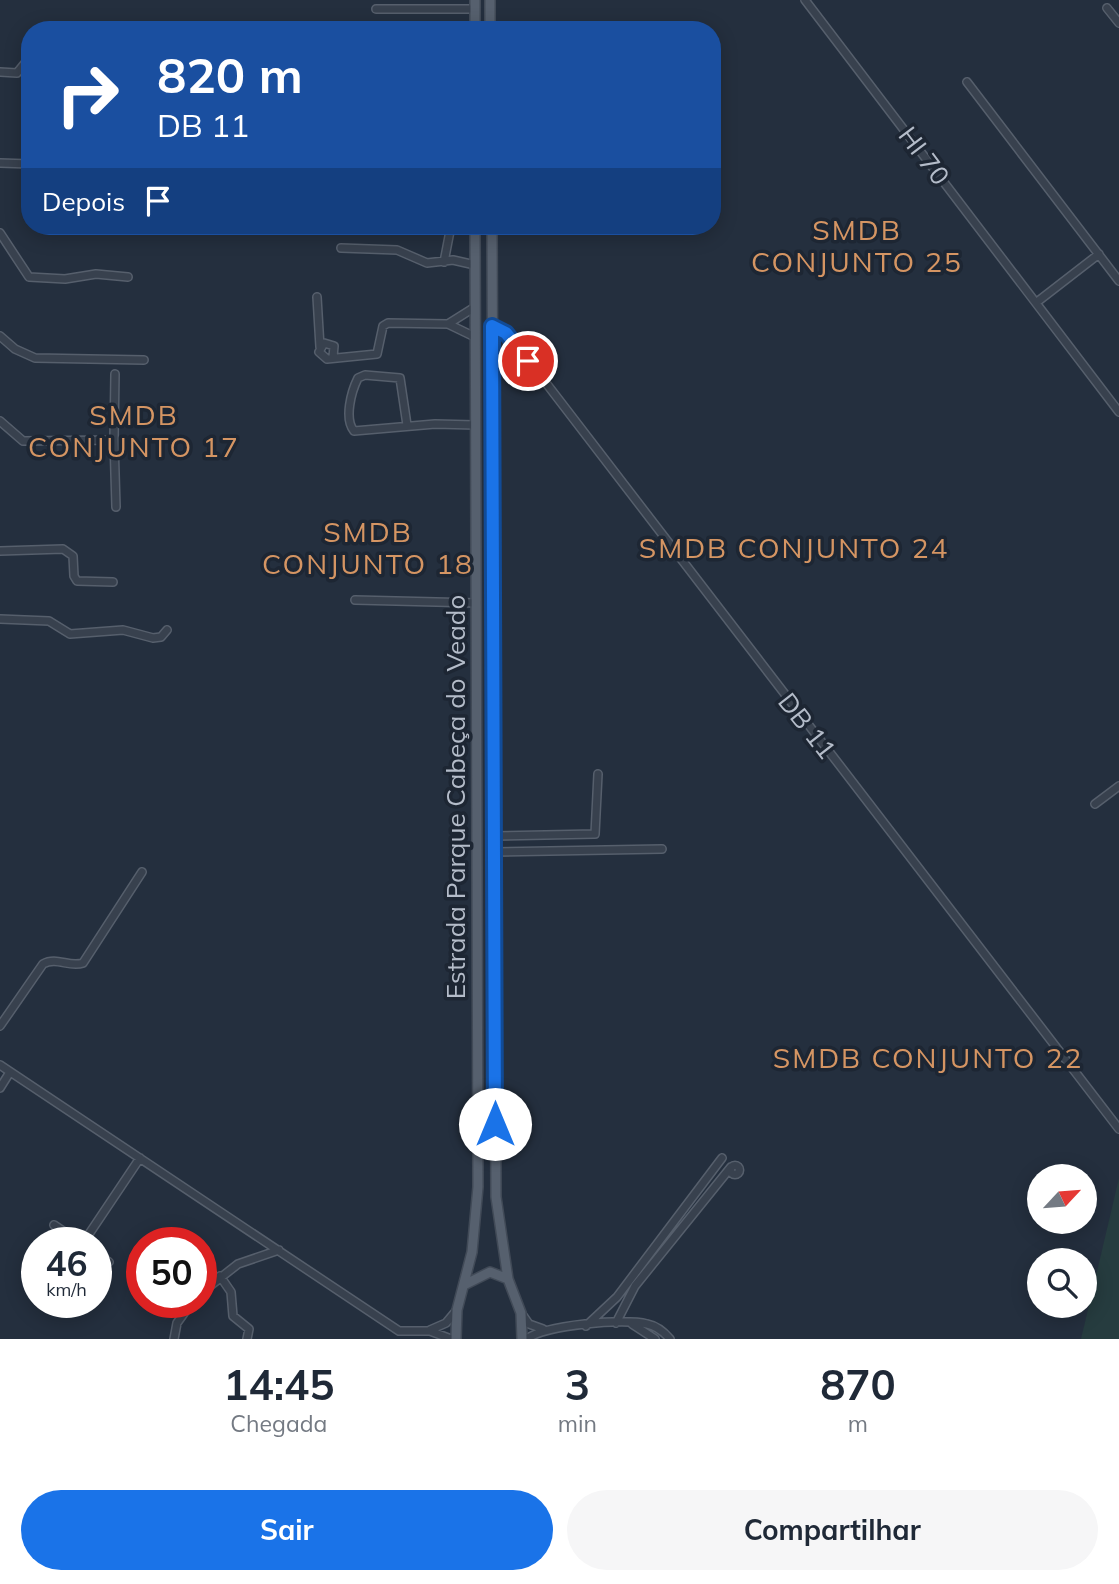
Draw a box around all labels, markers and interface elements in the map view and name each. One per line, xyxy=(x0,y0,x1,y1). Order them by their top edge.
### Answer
text: 820 m xyxy=(157,44,303,105)
icon: right xyxy=(42,49,133,140)
text: DB 11 xyxy=(157,105,249,145)
street label: HI 70 xyxy=(892,120,957,191)
icon: arrive xyxy=(139,182,177,220)
text: Depois xyxy=(42,185,125,218)
district label: SMDB CONJUNTO 25 xyxy=(751,212,963,279)
pin xyxy=(498,331,558,391)
icon: arrive xyxy=(509,342,547,380)
district label: SMDB CONJUNTO 17 xyxy=(28,397,240,464)
district label: SMDB CONJUNTO 18 xyxy=(262,514,474,581)
district label: SMDB CONJUNTO 24 xyxy=(639,530,949,565)
street label: Estrada Parque Cabeça do Veado xyxy=(439,595,472,999)
street label: DB 11 xyxy=(771,686,844,765)
district label: SMDB CONJUNTO 22 xyxy=(773,1040,1083,1075)
position arrow xyxy=(458,1087,532,1161)
north arrow xyxy=(1027,1164,1097,1234)
map controls xyxy=(1027,1164,1097,1318)
speed limit sign: 50 xyxy=(126,1227,217,1318)
text: 46 xyxy=(45,1241,88,1285)
button: search xyxy=(1027,1248,1097,1318)
text: km/h xyxy=(46,1278,87,1301)
text: 14:45 xyxy=(223,1358,334,1411)
text: 3 xyxy=(565,1358,590,1411)
text: 870 xyxy=(820,1358,896,1411)
text: Chegada xyxy=(230,1409,327,1438)
text: min xyxy=(558,1409,597,1438)
text: m xyxy=(848,1409,868,1438)
button: Sair xyxy=(21,1490,553,1570)
button: Compartilhar xyxy=(567,1490,1098,1570)

